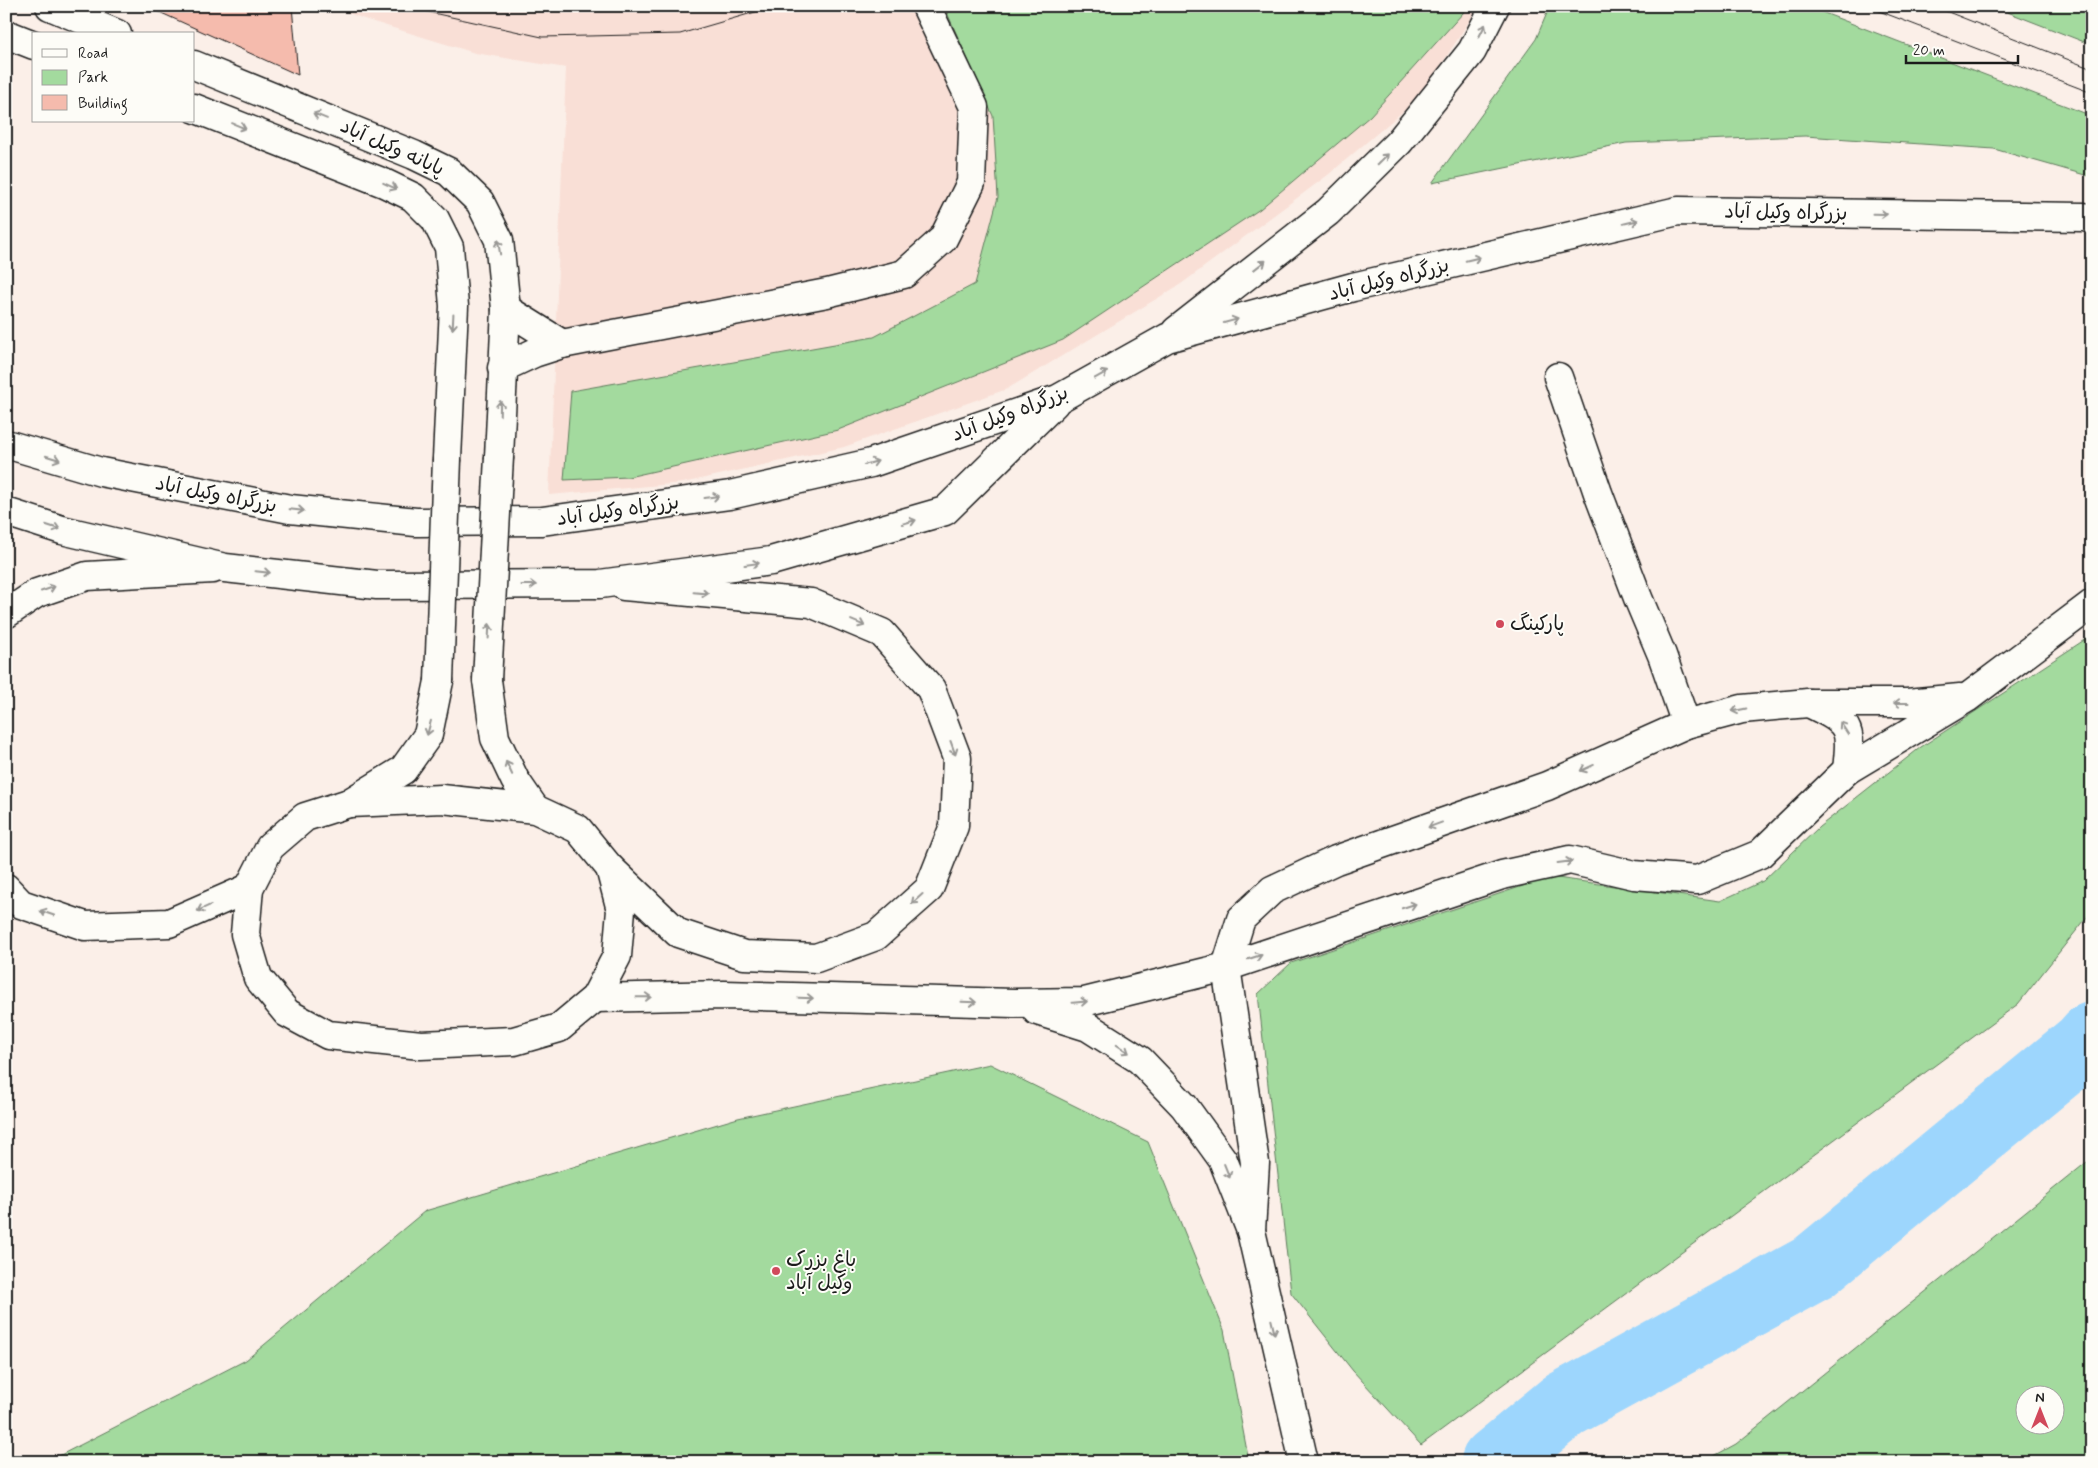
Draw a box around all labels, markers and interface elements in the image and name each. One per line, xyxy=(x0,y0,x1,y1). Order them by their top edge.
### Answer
one-way arrow xyxy=(1478,24,1487,39)
legend xyxy=(32,32,195,122)
scale bar xyxy=(1906,32,2018,64)
text: 20 m xyxy=(1913,41,1945,61)
text: Road xyxy=(78,44,108,64)
text: Park xyxy=(78,68,108,88)
text: Building xyxy=(78,94,128,115)
one-way arrow xyxy=(313,111,328,121)
street label: پایانه وکیل آباد xyxy=(336,113,448,183)
one-way arrow xyxy=(231,122,246,131)
one-way arrow xyxy=(1377,152,1389,165)
one-way arrow xyxy=(382,182,397,192)
street label: بزرگراه وکیل آباد xyxy=(1724,198,1848,228)
one-way arrow xyxy=(1872,209,1888,219)
one-way arrow xyxy=(1623,217,1639,226)
one-way arrow xyxy=(494,239,504,255)
street label: بزرگراه وکیل آباد xyxy=(1326,252,1452,308)
one-way arrow xyxy=(1465,254,1481,263)
one-way arrow xyxy=(1254,260,1267,271)
one-way arrow xyxy=(449,313,458,329)
one-way arrow xyxy=(1222,315,1238,325)
one-way arrow xyxy=(1093,370,1108,379)
street label: بزرگراه وکیل آباد xyxy=(948,379,1072,449)
one-way arrow xyxy=(496,401,505,417)
one-way arrow xyxy=(45,453,61,463)
one-way arrow xyxy=(862,458,878,467)
street label: بزرگراه وکیل آباد xyxy=(153,470,279,520)
street label: بزرگراه وکیل آباد xyxy=(555,489,681,533)
one-way arrow xyxy=(704,492,720,502)
one-way arrow xyxy=(289,505,305,515)
one-way arrow xyxy=(900,516,916,526)
one-way arrow xyxy=(44,523,60,533)
one-way arrow xyxy=(744,559,760,569)
one-way arrow xyxy=(254,567,270,577)
one-way arrow xyxy=(521,580,537,590)
one-way arrow xyxy=(40,584,55,593)
one-way arrow xyxy=(692,588,708,598)
place label: پارکینگ xyxy=(1510,611,1564,638)
marker: پارکینگ xyxy=(1494,618,1506,630)
one-way arrow xyxy=(850,619,865,628)
one-way arrow xyxy=(485,623,494,639)
one-way arrow xyxy=(1893,698,1909,708)
one-way arrow xyxy=(1731,706,1747,716)
one-way arrow xyxy=(423,720,433,736)
one-way arrow xyxy=(1838,721,1849,735)
one-way arrow xyxy=(949,739,958,755)
one-way arrow xyxy=(503,761,513,776)
one-way arrow xyxy=(1580,764,1595,773)
one-way arrow xyxy=(1428,821,1443,830)
one-way arrow xyxy=(1556,857,1572,867)
one-way arrow xyxy=(911,893,924,905)
one-way arrow xyxy=(1400,901,1416,910)
one-way arrow xyxy=(197,903,212,913)
one-way arrow xyxy=(40,908,56,917)
one-way arrow xyxy=(1246,952,1262,962)
one-way arrow xyxy=(636,992,652,1002)
one-way arrow xyxy=(798,993,814,1002)
one-way arrow xyxy=(960,997,977,1007)
one-way arrow xyxy=(1072,997,1088,1006)
one-way arrow xyxy=(1115,1044,1129,1054)
one-way arrow xyxy=(1223,1163,1233,1178)
place label: باغ بزرک وکیل آباد xyxy=(786,1247,856,1297)
marker: باغ بزرک وکیل آباد xyxy=(770,1265,782,1277)
one-way arrow xyxy=(1269,1318,1278,1334)
north arrow xyxy=(2016,1386,2066,1436)
text: N xyxy=(2035,1389,2045,1407)

